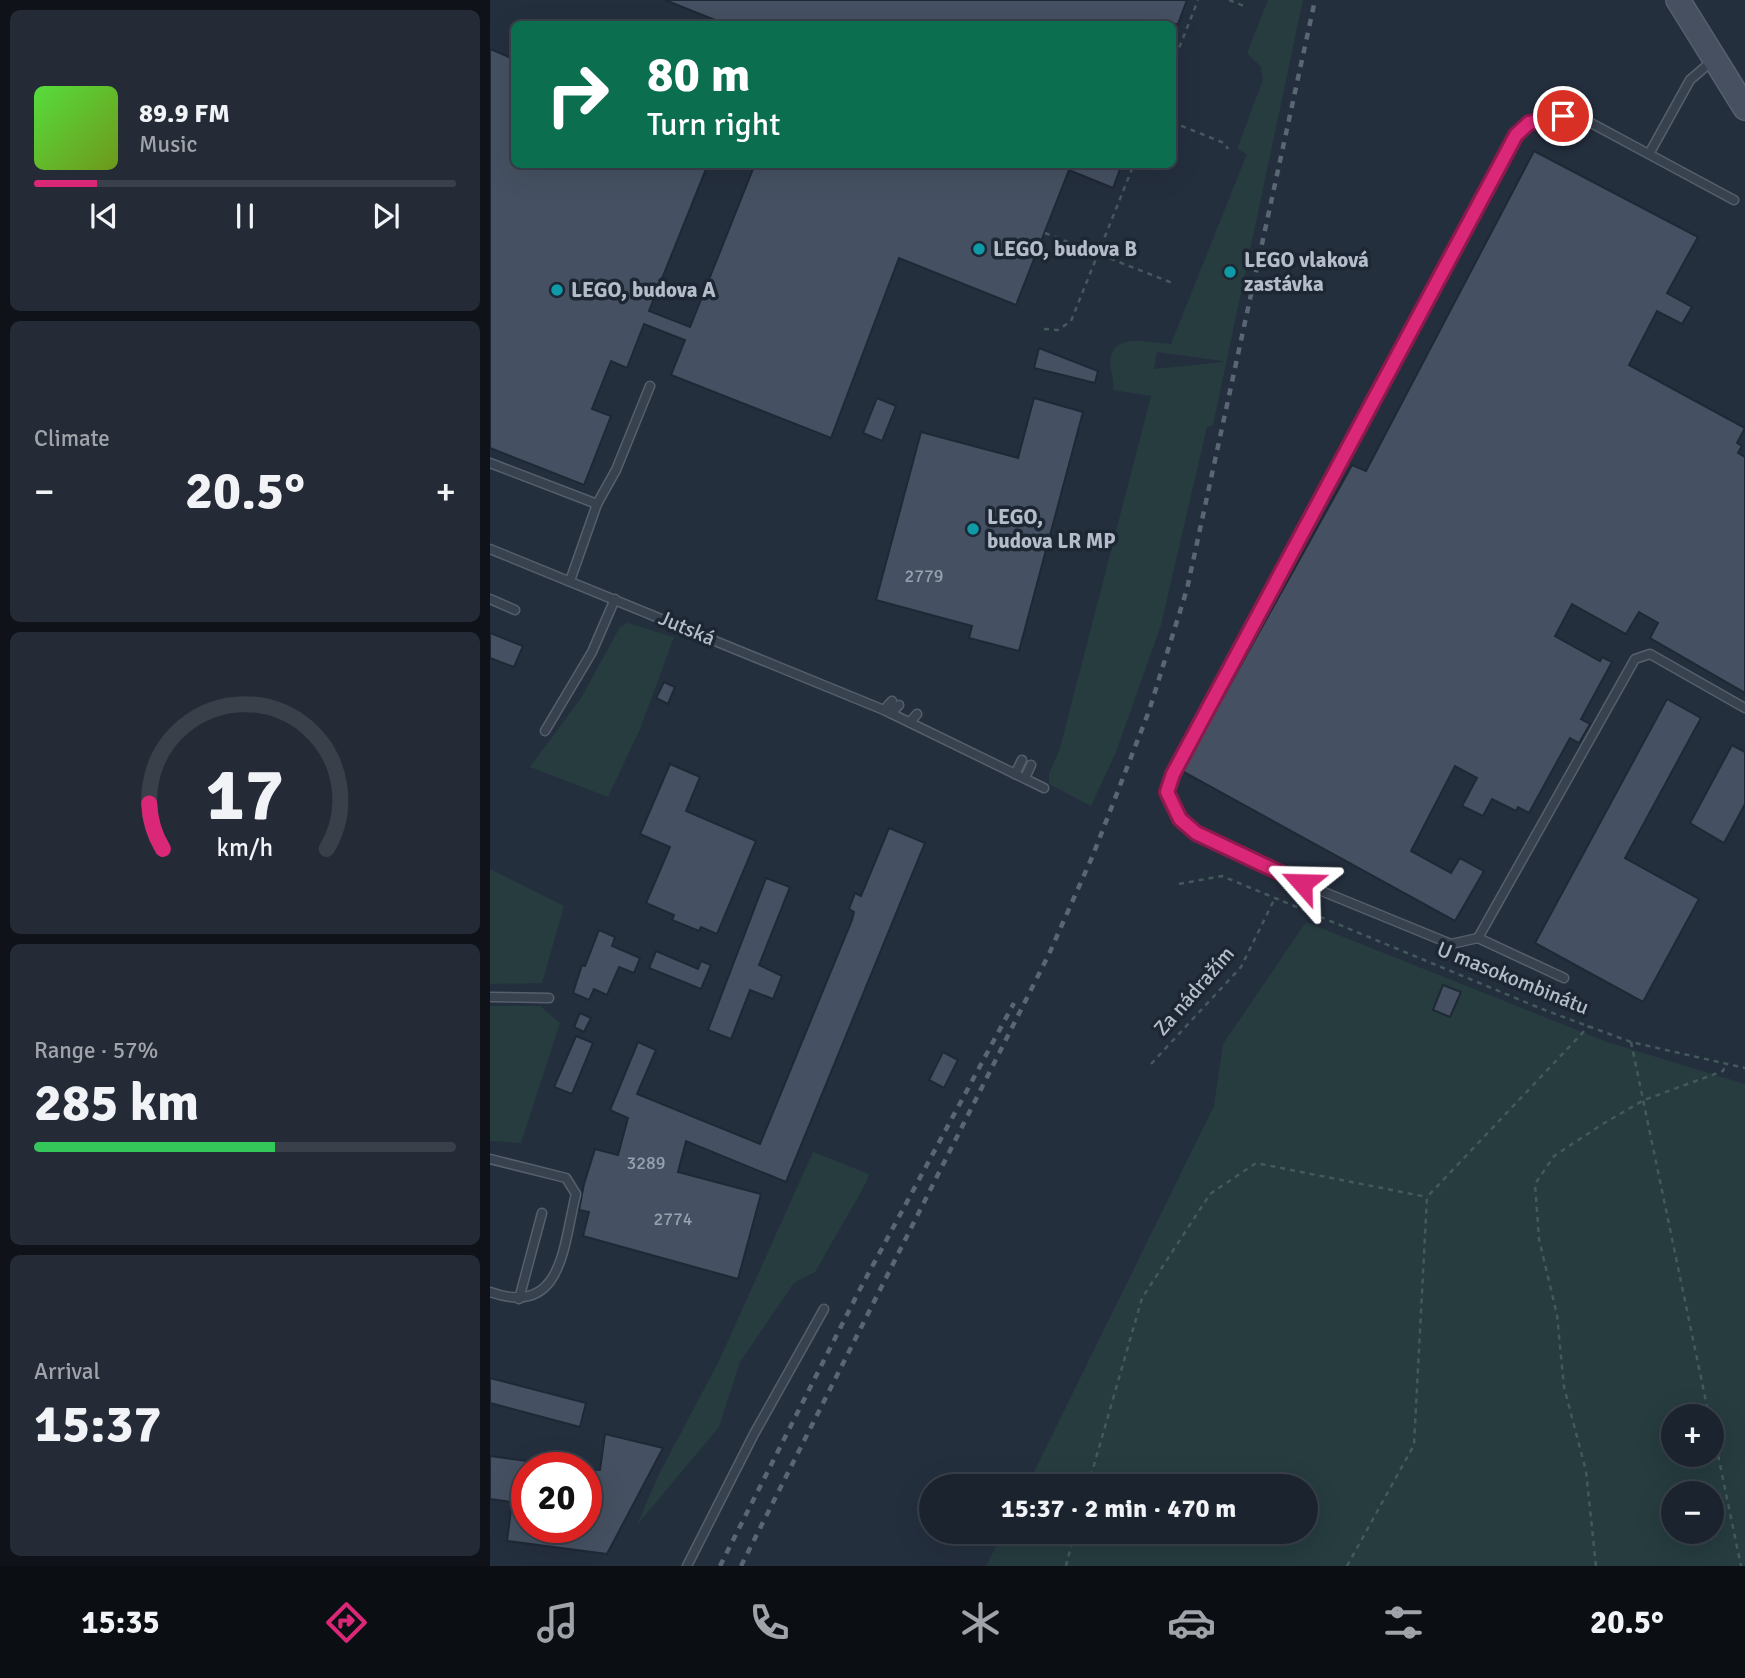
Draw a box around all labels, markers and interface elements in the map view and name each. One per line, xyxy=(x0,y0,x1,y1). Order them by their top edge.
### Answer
text: 80 m xyxy=(647,45,750,105)
icon: right xyxy=(532,49,623,140)
pin xyxy=(1533,86,1593,146)
icon: arrive xyxy=(1544,97,1582,135)
text: 89.9 FM xyxy=(139,98,230,130)
text: Turn right xyxy=(647,105,780,144)
text: Music xyxy=(139,130,197,159)
icon: previous xyxy=(85,197,123,235)
icon: pause xyxy=(226,197,264,235)
icon: next xyxy=(367,197,405,235)
place label: LEGO, budova B xyxy=(993,236,1137,262)
marker: LEGO, budova B xyxy=(971,241,987,257)
place label: LEGO vlaková zastávka xyxy=(1244,247,1369,297)
marker: LEGO vlaková zastávka xyxy=(1222,264,1238,280)
place label: LEGO, budova A xyxy=(571,277,716,303)
marker: LEGO, budova A xyxy=(549,282,565,298)
text: Climate xyxy=(34,424,110,453)
text: 20.5° xyxy=(185,459,305,523)
text: − xyxy=(34,468,55,515)
text: + xyxy=(435,468,456,515)
place label: LEGO, budova LR MP xyxy=(987,504,1116,554)
marker: LEGO, budova LR MP xyxy=(965,521,981,537)
house number: 2779 xyxy=(905,565,943,587)
street label: Jutská xyxy=(655,605,719,651)
text: 17 xyxy=(206,751,284,840)
text: km/h xyxy=(217,832,273,863)
position arrow xyxy=(1265,846,1339,920)
street label: U masokombinátu xyxy=(1433,936,1593,1020)
street label: Za nádražím xyxy=(1148,941,1240,1041)
text: Range · 57% xyxy=(34,1036,158,1065)
text: 285 km xyxy=(34,1071,199,1135)
house number: 3289 xyxy=(627,1152,665,1174)
house number: 2774 xyxy=(654,1208,693,1230)
text: Arrival xyxy=(34,1357,100,1386)
text: 15:37 xyxy=(34,1392,162,1456)
map controls xyxy=(1661,1404,1724,1544)
button: + xyxy=(1661,1404,1724,1467)
speed limit sign: 20 xyxy=(511,1452,602,1543)
button: − xyxy=(1661,1481,1724,1544)
text: 15:37 · 2 min · 470 m xyxy=(1001,1493,1236,1525)
icon: directions xyxy=(322,1598,371,1647)
icon: music xyxy=(533,1598,582,1647)
icon: phone xyxy=(745,1598,794,1647)
icon: climate xyxy=(956,1598,1005,1647)
icon: car xyxy=(1167,1598,1216,1647)
icon: filters xyxy=(1379,1598,1428,1647)
text: 15:35 xyxy=(81,1603,160,1642)
text: 20.5° xyxy=(1590,1603,1664,1642)

